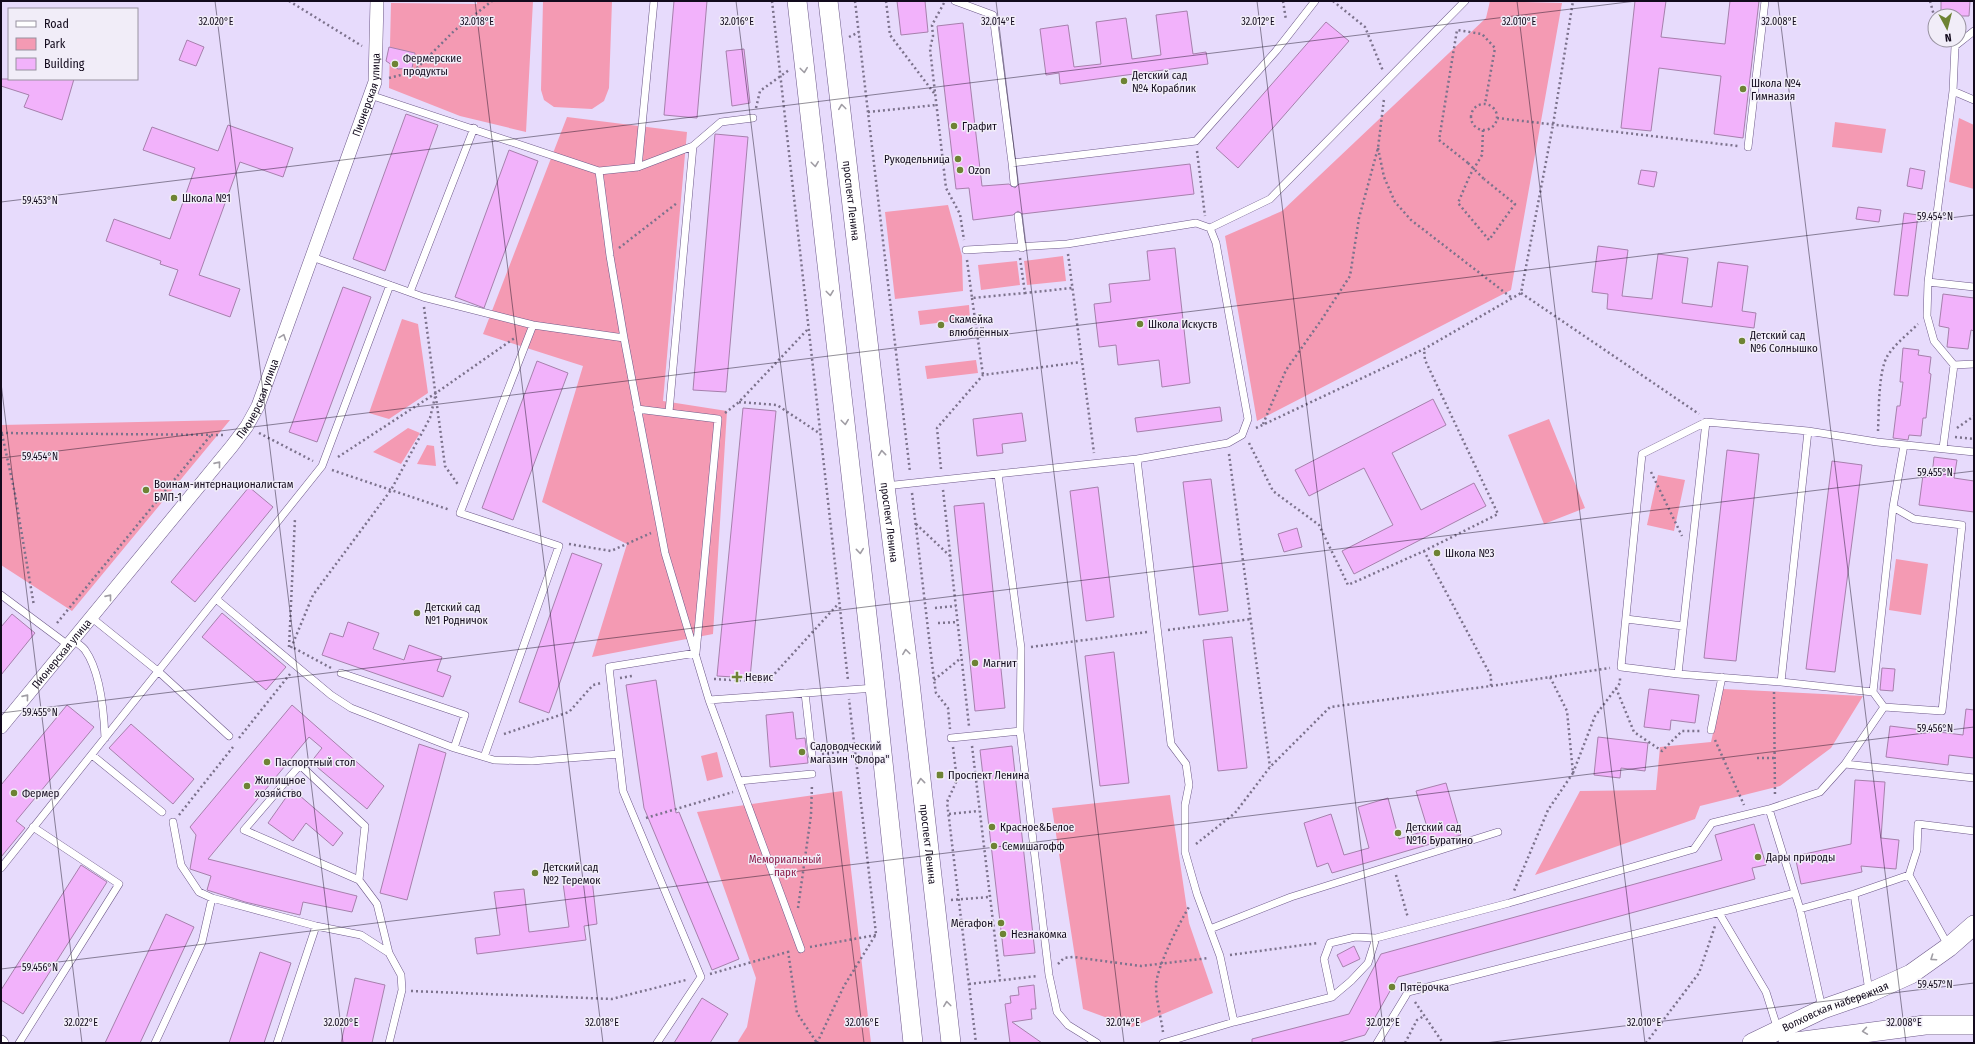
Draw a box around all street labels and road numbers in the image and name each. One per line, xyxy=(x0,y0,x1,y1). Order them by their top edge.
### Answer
street label: Пионерская улица xyxy=(349,53,382,138)
street label: проспект Ленина xyxy=(840,160,863,241)
street label: Пионерская улица xyxy=(233,357,281,441)
street label: проспект Ленина xyxy=(878,482,901,563)
street label: Пионерская улица xyxy=(29,616,94,691)
street label: проспект Ленина xyxy=(917,803,939,885)
street label: Волховская набережная xyxy=(1780,979,1890,1034)

